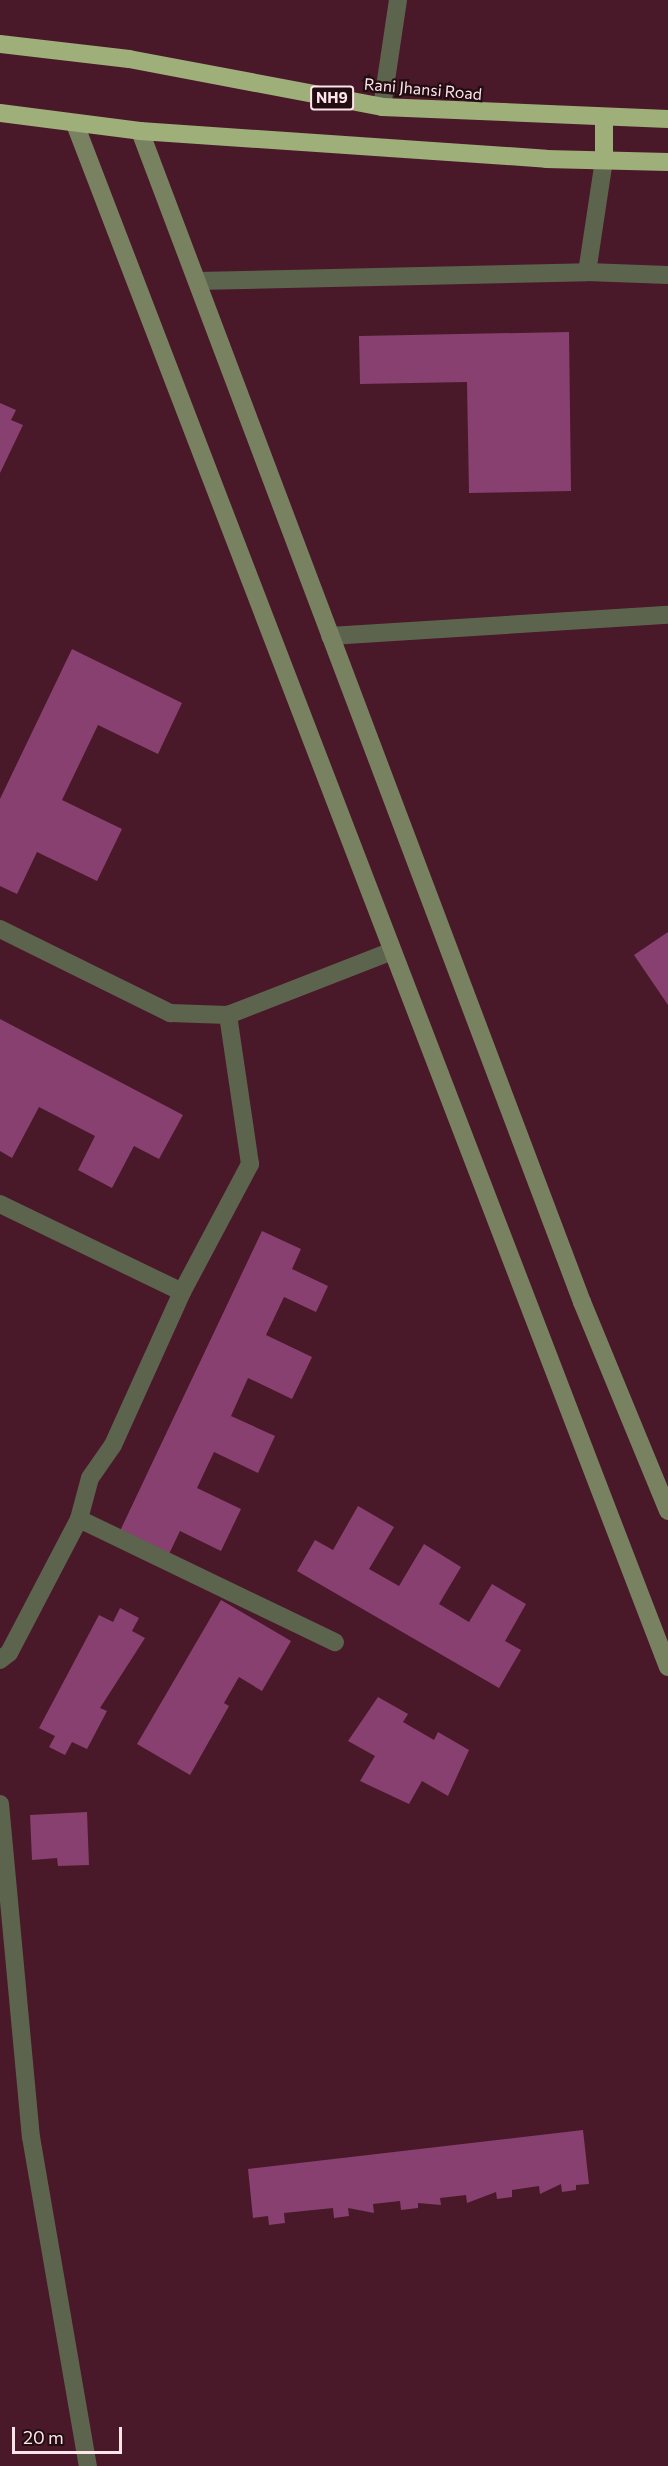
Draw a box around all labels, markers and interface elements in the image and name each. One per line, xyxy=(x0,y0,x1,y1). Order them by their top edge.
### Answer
street label: Rani Jhansi Road xyxy=(363,74,483,104)
road number: NH9 xyxy=(310,86,354,110)
scale bar xyxy=(15,2415,124,2453)
text: 20 m xyxy=(23,2426,64,2448)

